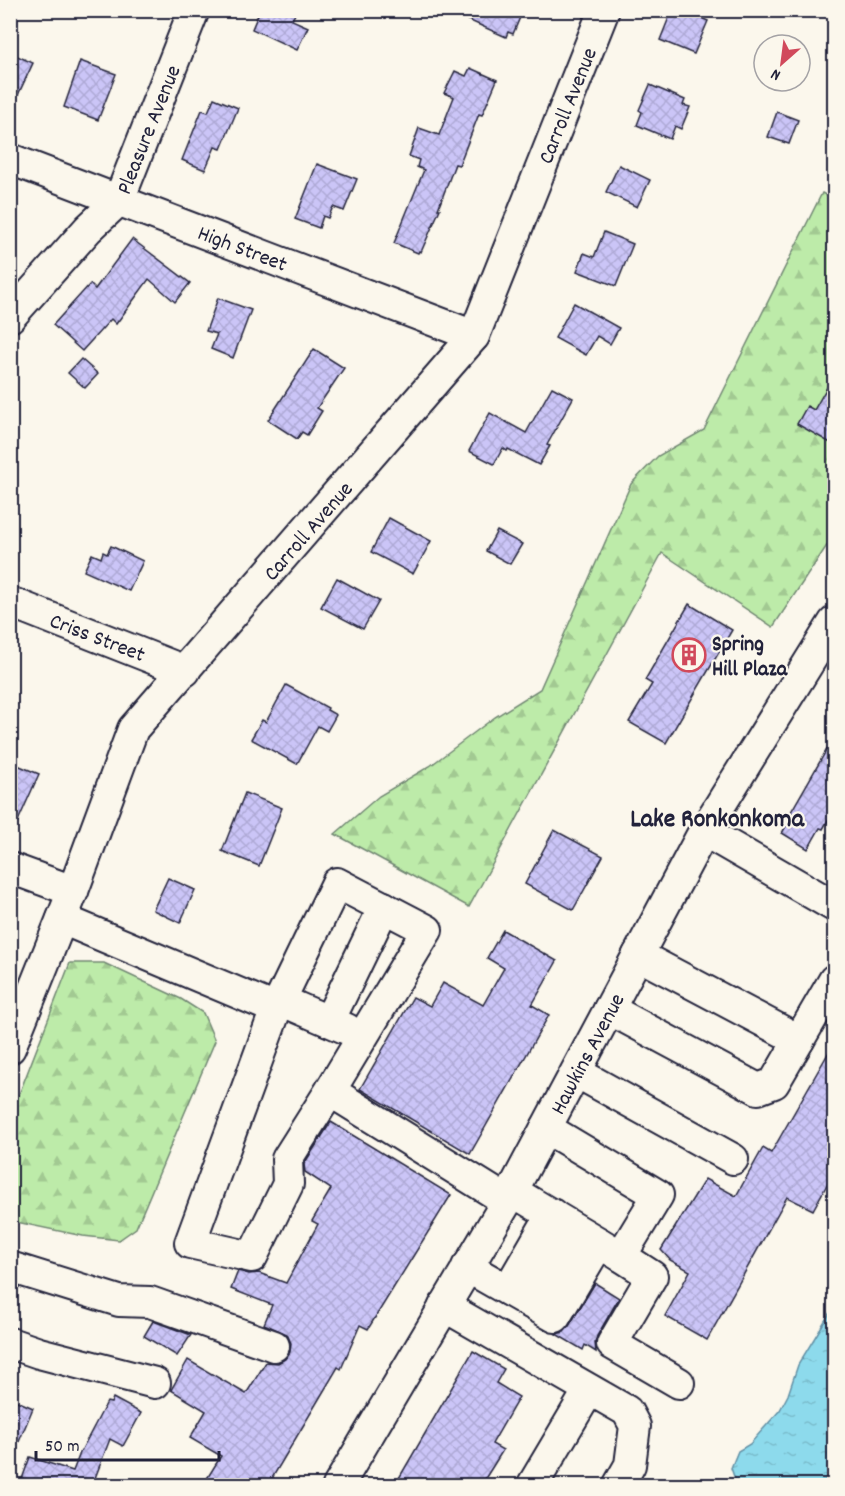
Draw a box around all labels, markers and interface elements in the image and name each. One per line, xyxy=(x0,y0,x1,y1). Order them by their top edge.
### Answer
north arrow xyxy=(752,33,812,93)
street label: Carroll Avenue xyxy=(532,43,607,169)
street label: Pleasure Avenue xyxy=(110,61,190,200)
text: N xyxy=(767,62,785,86)
street label: High Street xyxy=(193,219,291,281)
street label: Carroll Avenue xyxy=(258,476,362,589)
street label: Criss Street xyxy=(44,607,149,672)
place label: Spring Hill Plaza xyxy=(712,630,788,686)
building icon: Spring Hill Plaza xyxy=(671,637,707,673)
district label: Lake Ronkonkoma xyxy=(630,802,805,839)
street label: Hawkins Avenue xyxy=(544,988,634,1121)
scale bar xyxy=(36,1424,219,1462)
text: 50 m xyxy=(45,1435,80,1460)

